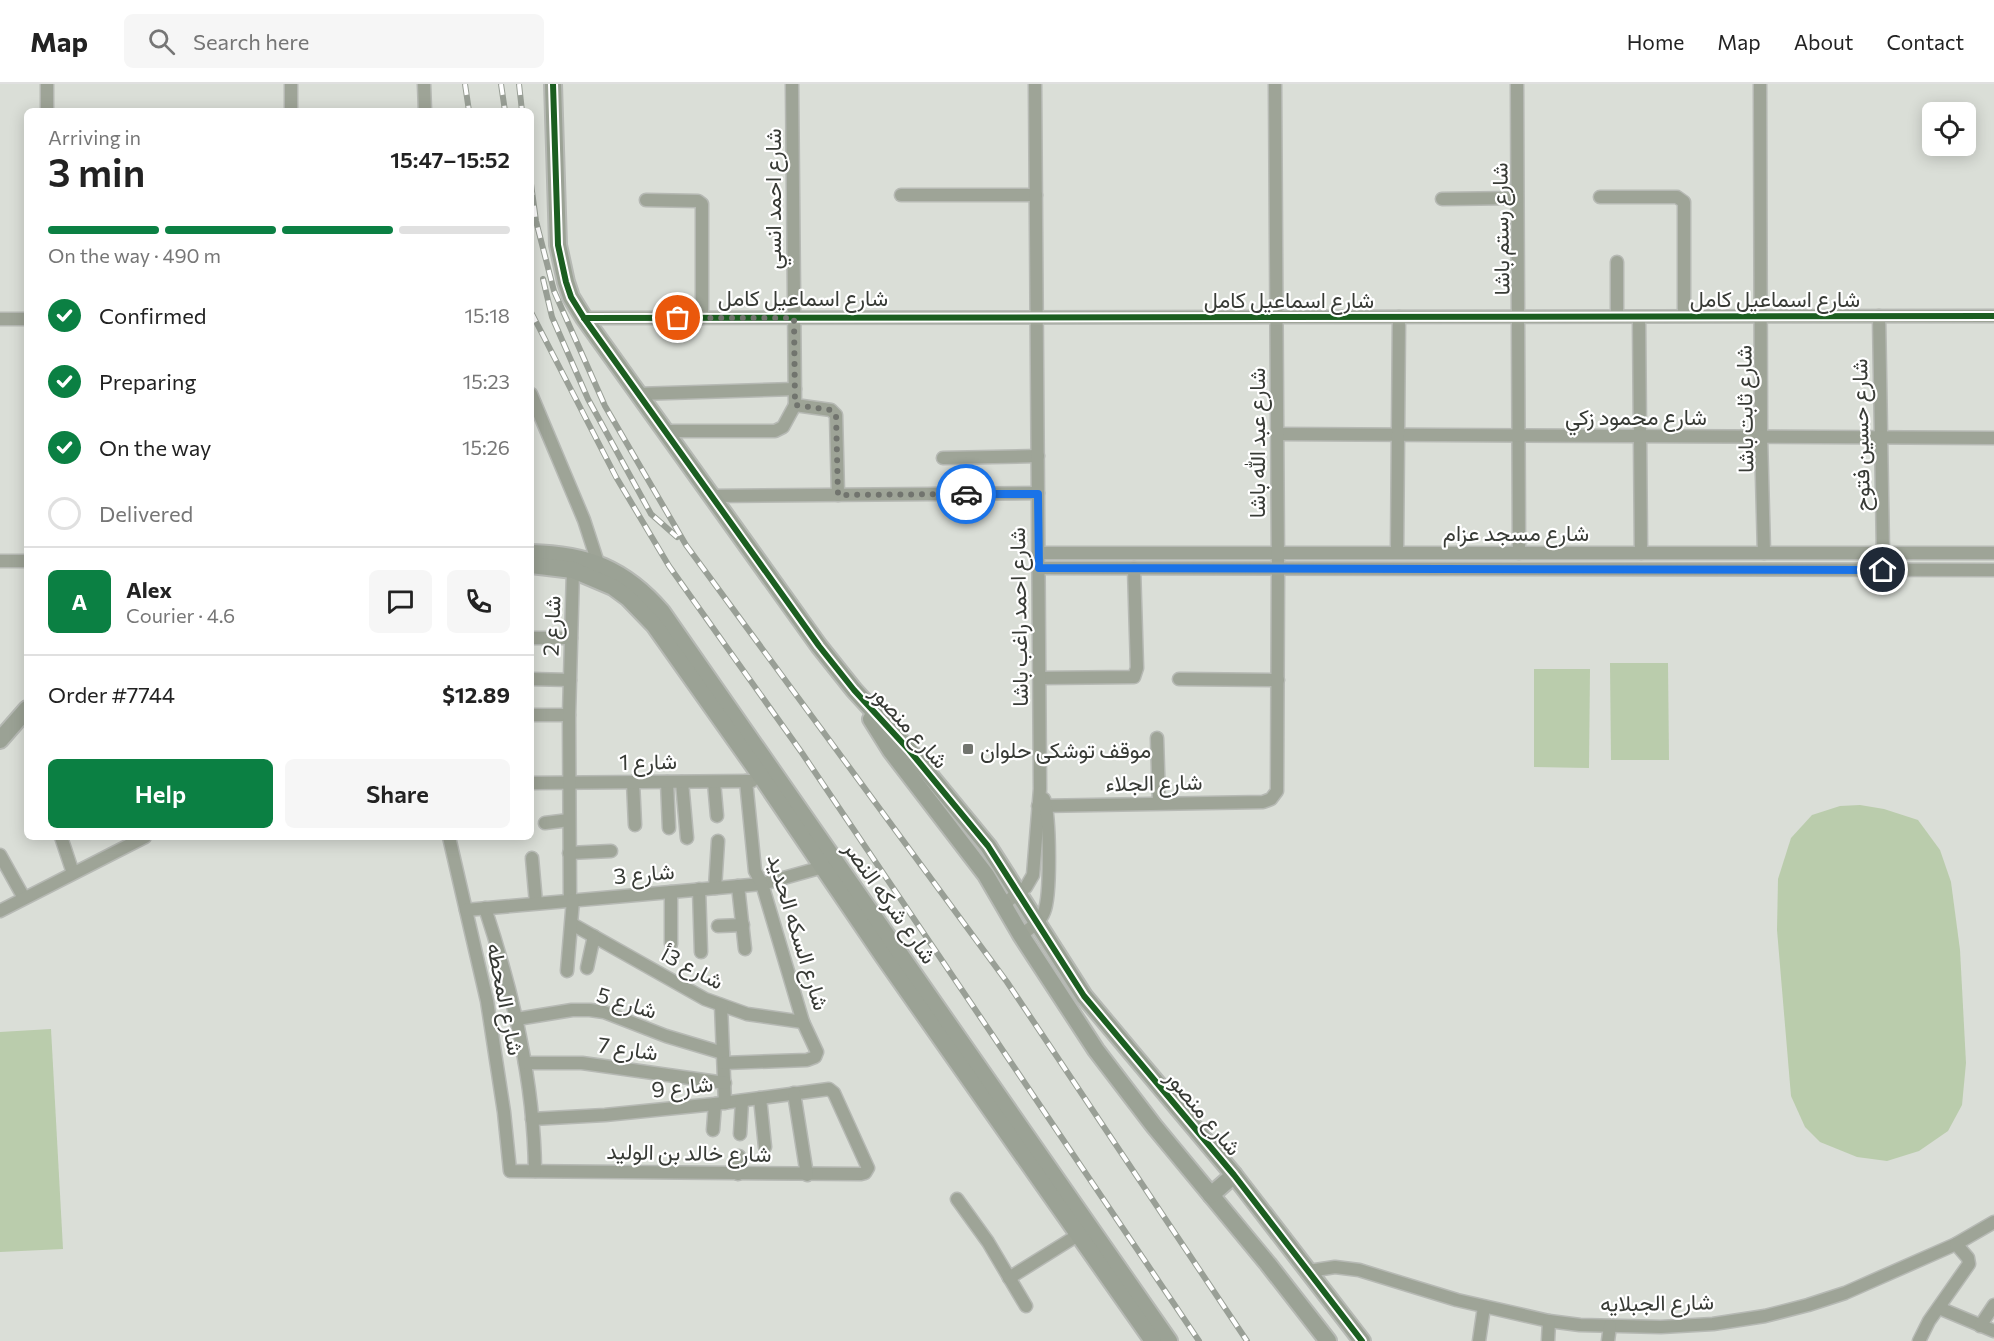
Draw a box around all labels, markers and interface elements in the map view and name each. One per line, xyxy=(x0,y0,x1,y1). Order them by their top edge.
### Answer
search box xyxy=(124,14,544,68)
text: Map xyxy=(30,24,88,58)
icon: search xyxy=(145,25,178,58)
text: Search here xyxy=(193,28,309,55)
text: Home xyxy=(1627,29,1684,54)
text: Map xyxy=(1717,29,1761,54)
text: About xyxy=(1794,29,1853,54)
text: Contact xyxy=(1886,29,1964,54)
map controls xyxy=(1922,102,1976,156)
button: locate xyxy=(1922,102,1976,156)
text: Arriving in xyxy=(48,125,141,149)
street label: شارع احمد انسي xyxy=(759,128,792,270)
text: 15:47–15:52 xyxy=(390,146,510,173)
text: 3 min xyxy=(48,147,145,195)
street label: شارع رستم باشا xyxy=(1485,162,1517,296)
text: On the way · 490 m xyxy=(48,243,221,267)
street label: شارع اسماعيل كامل xyxy=(718,284,888,313)
street label: شارع اسماعيل كامل xyxy=(1690,285,1860,314)
street label: شارع اسماعيل كامل xyxy=(1204,286,1374,315)
pin xyxy=(652,292,703,343)
icon: check xyxy=(48,299,81,332)
icon: bag xyxy=(661,301,694,334)
text: Confirmed xyxy=(99,302,206,329)
text: 15:18 xyxy=(465,303,510,327)
street label: شارع ثابت باشا xyxy=(1729,345,1761,473)
street label: شارع حسين فتوح xyxy=(1845,358,1877,512)
icon: check xyxy=(48,365,81,398)
text: Preparing xyxy=(99,368,196,395)
street label: شارع عبد الله باشا xyxy=(1243,368,1272,518)
text: 15:23 xyxy=(463,369,510,393)
street label: شارع محمود زكي xyxy=(1565,403,1707,436)
icon: check xyxy=(48,431,81,464)
text: On the way xyxy=(99,434,211,461)
text: 15:26 xyxy=(462,435,510,459)
courier xyxy=(936,464,996,524)
icon: car xyxy=(950,478,983,511)
text: Delivered xyxy=(99,500,193,527)
street label: شارع مسجد عزام xyxy=(1443,519,1589,548)
street label: شارع احمد راغب باشا xyxy=(1003,527,1035,707)
pin xyxy=(1857,544,1908,595)
icon: home xyxy=(1866,553,1899,586)
button: chat xyxy=(369,570,432,633)
button: phone xyxy=(447,570,510,633)
text: Alex xyxy=(126,576,172,603)
text: A xyxy=(72,588,87,615)
street label: شارع 2 xyxy=(536,595,568,657)
text: Courier · 4.6 xyxy=(126,603,235,627)
street label: شارع منصور xyxy=(863,678,955,775)
text: Order #7744 xyxy=(48,681,175,708)
text: $12.89 xyxy=(442,681,510,708)
place label: موقف توشكى حلوان xyxy=(980,736,1151,764)
marker: موقف توشكى حلوان xyxy=(961,742,975,756)
street label: شارع 1 xyxy=(619,747,677,777)
button: Help xyxy=(48,759,273,828)
button: Share xyxy=(285,759,510,828)
street label: شارع الجلاء xyxy=(1105,768,1203,798)
street label: شارع شركه النصر xyxy=(836,834,943,970)
street label: شارع السكه الحديد xyxy=(760,851,836,1014)
street label: شارع 3 xyxy=(612,857,676,891)
street label: شارع 3أ xyxy=(657,940,729,996)
street label: شارع المحطه xyxy=(480,941,530,1058)
street label: شارع 5 xyxy=(593,980,660,1026)
street label: شارع 7 xyxy=(596,1030,660,1068)
street label: شارع منصور xyxy=(1158,1063,1248,1162)
street label: شارع 9 xyxy=(650,1069,714,1105)
street label: شارع خالد بن الوليد xyxy=(606,1137,772,1169)
street label: شارع الجبلايه xyxy=(1600,1288,1714,1318)

